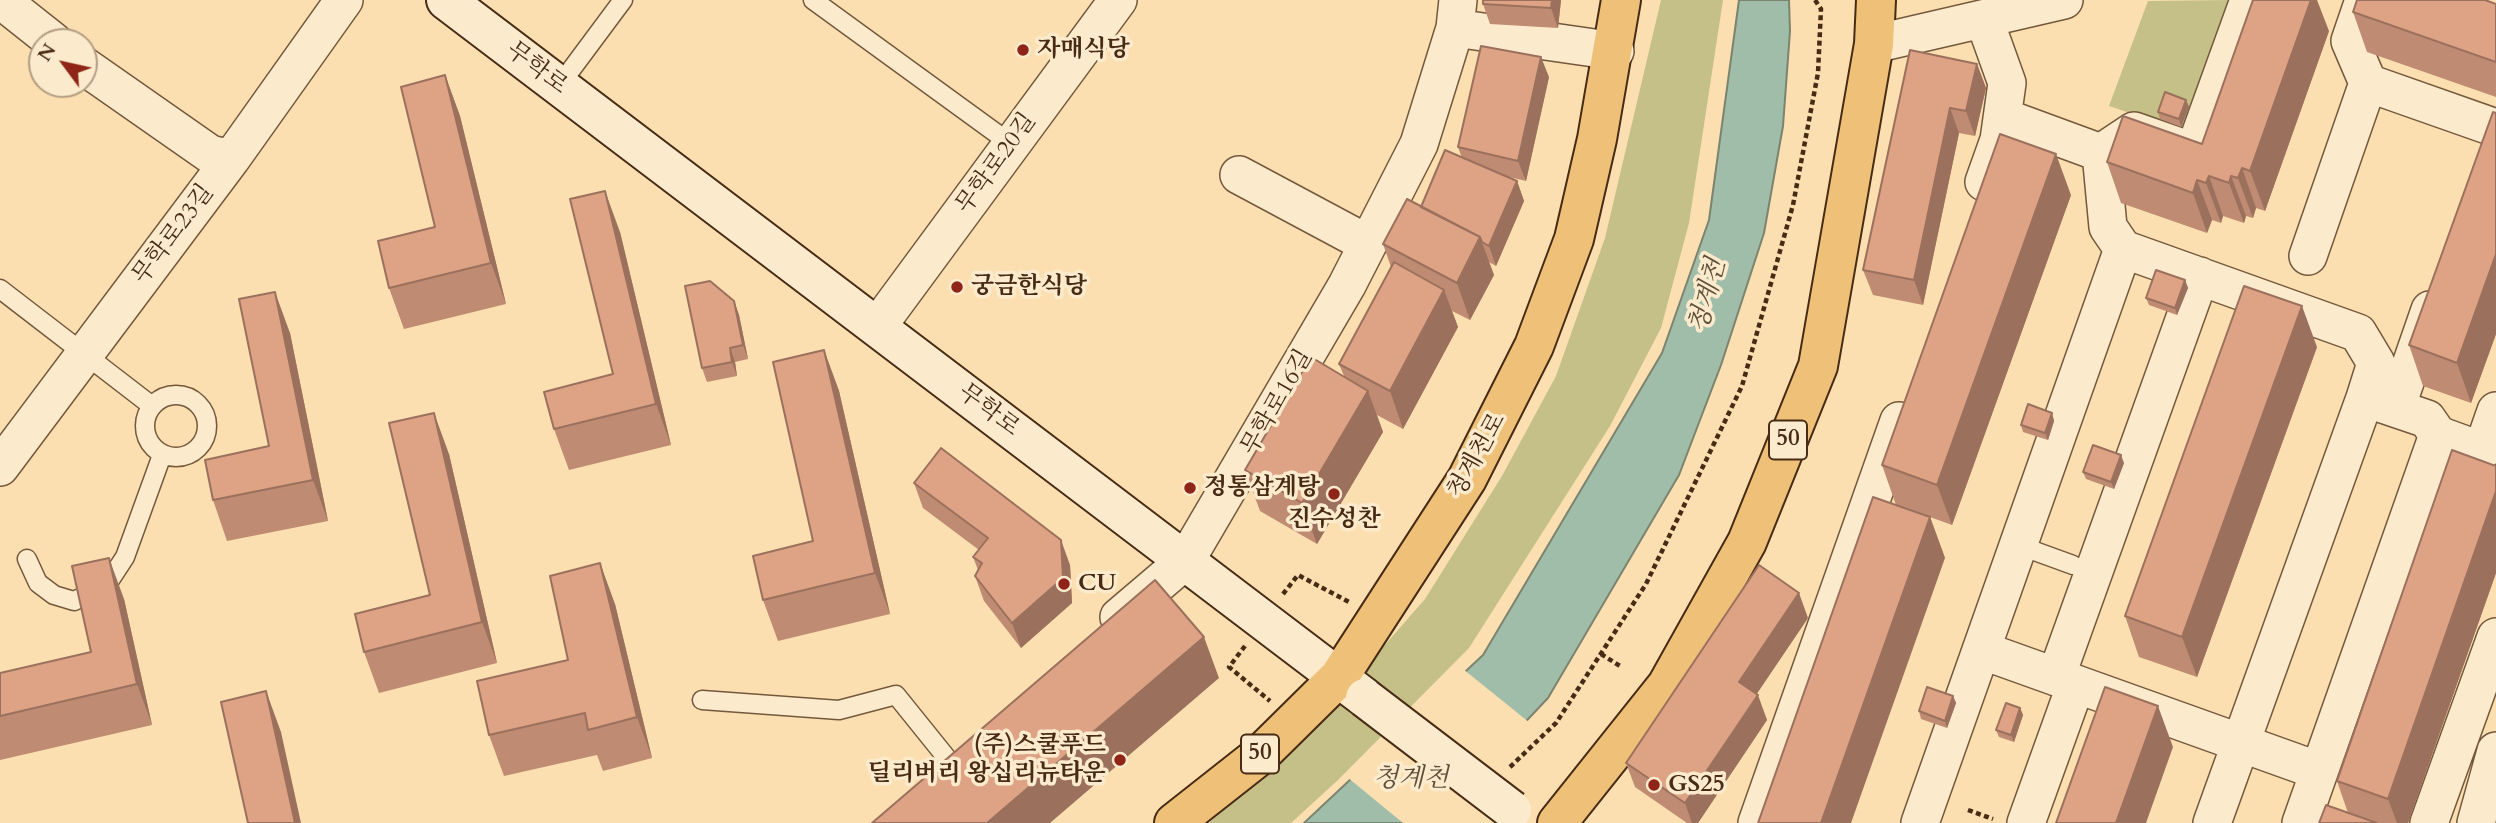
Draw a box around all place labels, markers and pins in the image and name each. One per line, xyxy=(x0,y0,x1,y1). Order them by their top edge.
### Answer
place label: 자매식당 xyxy=(1037,36,1130,64)
marker: 자매식당 xyxy=(1015,42,1031,58)
place label: 궁금한식당 xyxy=(971,273,1087,301)
marker: 궁금한식당 xyxy=(949,279,965,295)
place label: 정통삼계탕 xyxy=(1204,474,1320,502)
marker: 정통삼계탕 xyxy=(1182,480,1198,496)
marker: 진수성찬 xyxy=(1326,486,1342,502)
place label: 진수성찬 xyxy=(1288,506,1380,534)
place label: CU xyxy=(1078,570,1116,598)
marker: CU xyxy=(1056,576,1072,592)
place label: (주)스쿨푸드 딜리버리 왕십리뉴타운 xyxy=(868,732,1106,788)
marker: (주)스쿨푸드 딜리버리 왕십리뉴타운 xyxy=(1112,752,1128,768)
place label: GS25 xyxy=(1668,771,1725,799)
marker: GS25 xyxy=(1646,777,1662,793)

